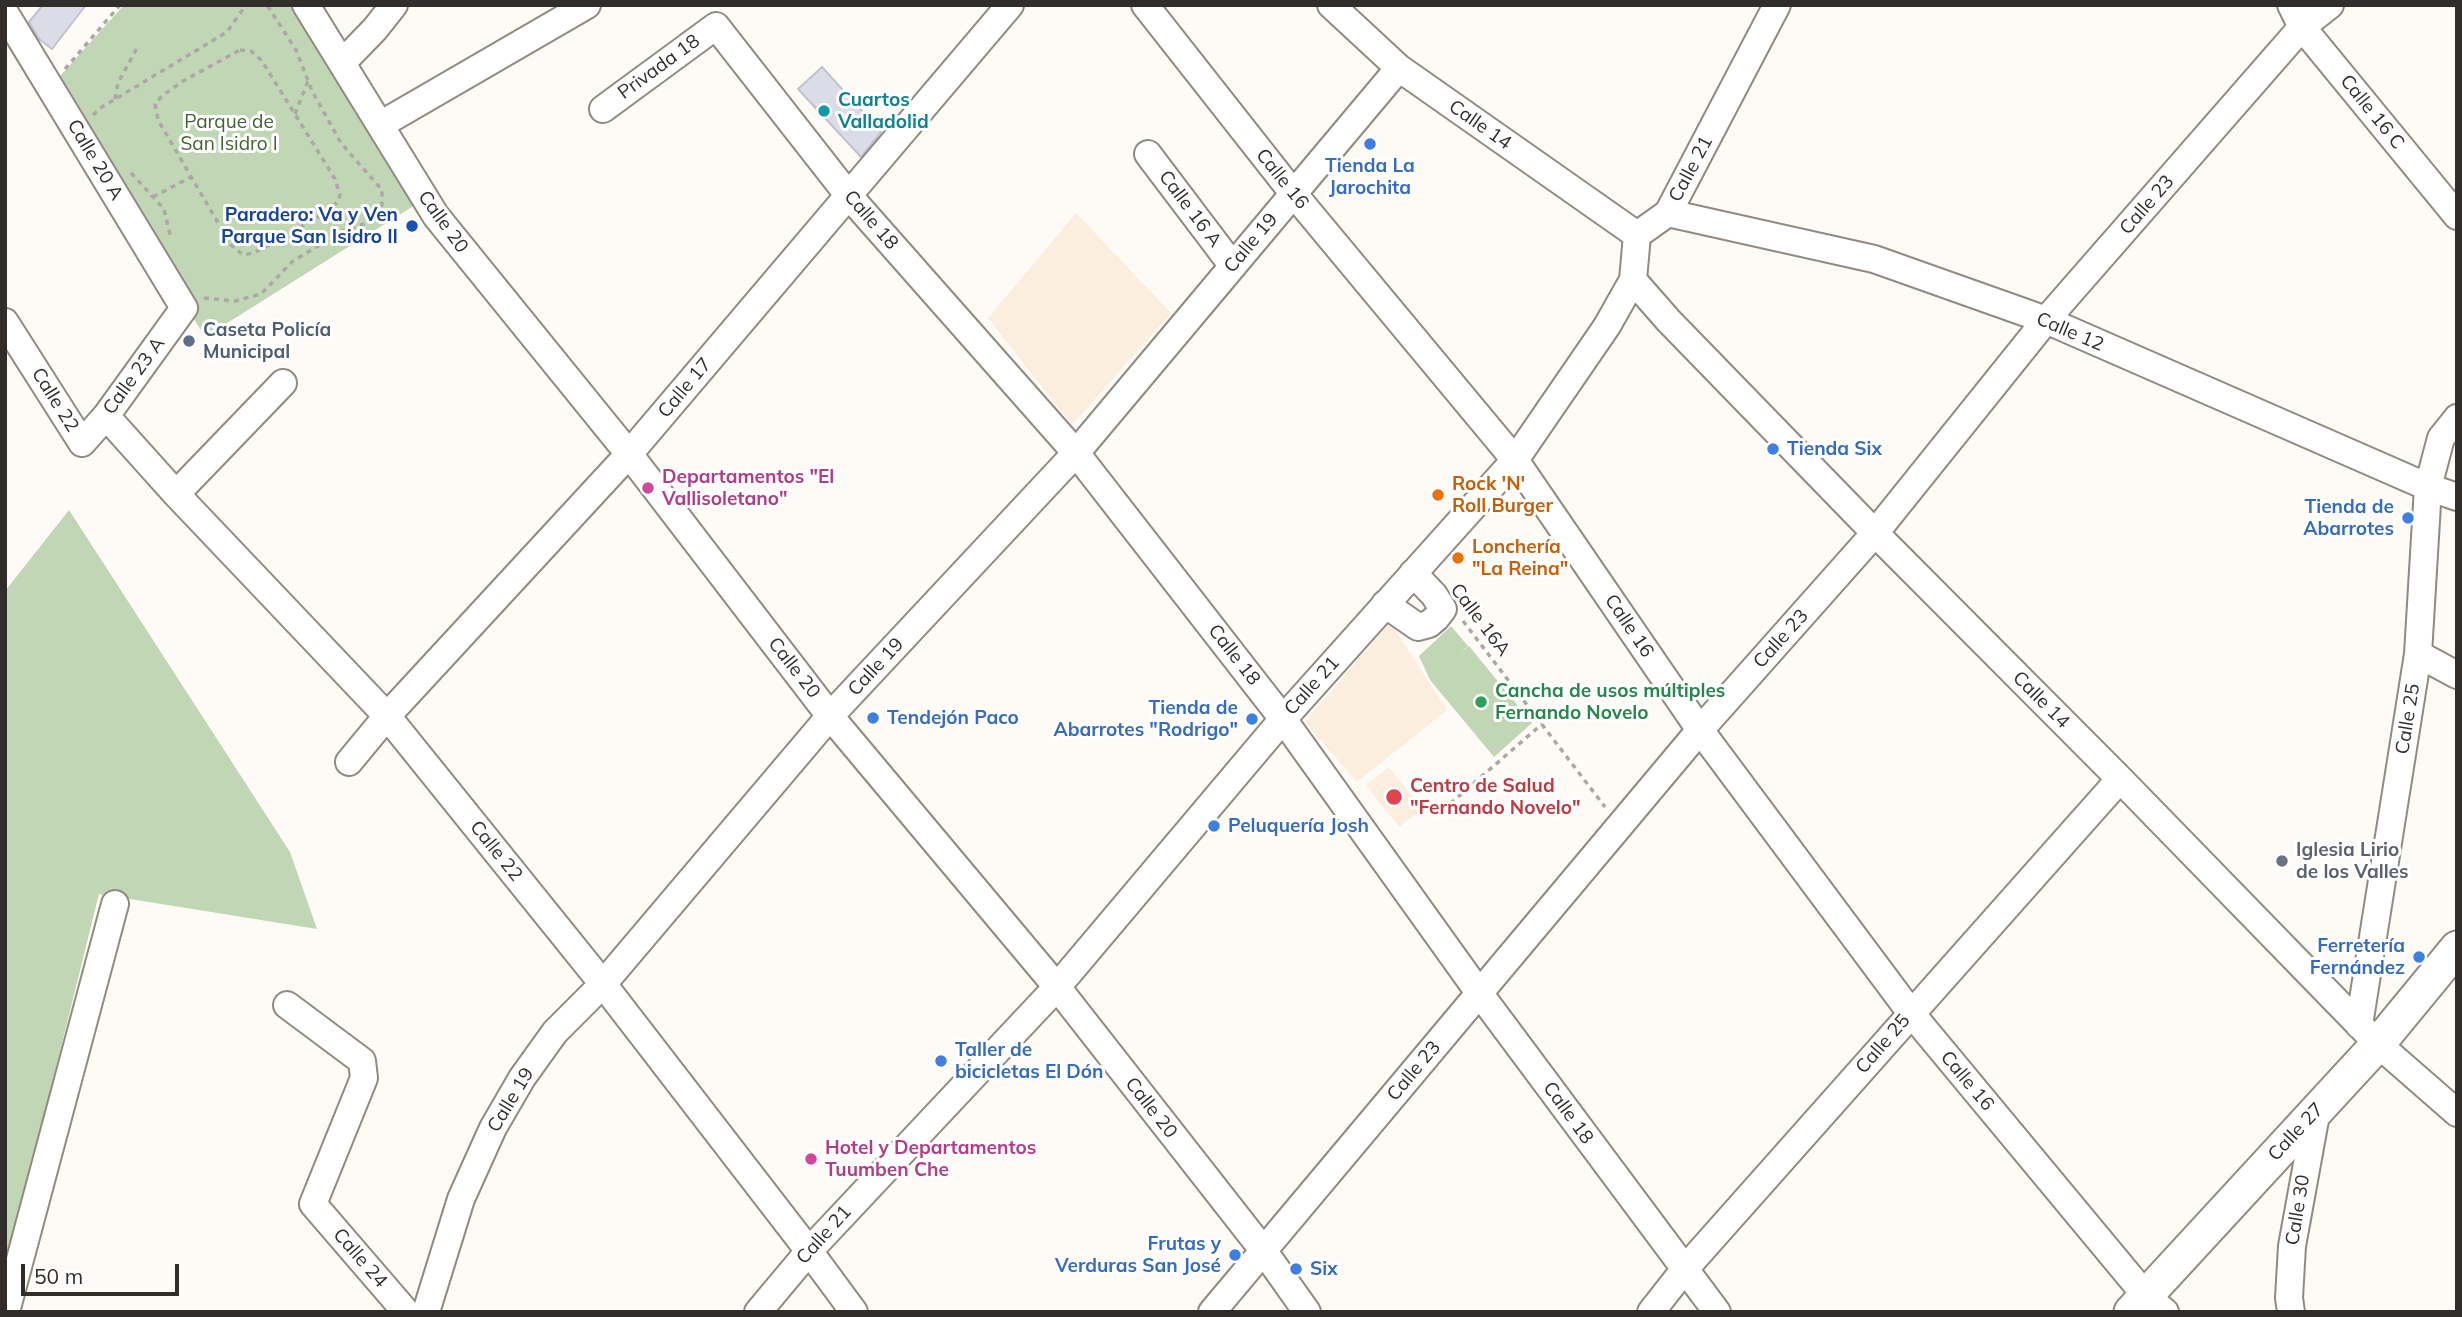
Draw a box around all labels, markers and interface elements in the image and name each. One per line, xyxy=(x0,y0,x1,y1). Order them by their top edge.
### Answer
street label: Privada 18 xyxy=(614,30,704,104)
street label: Calle 16 C xyxy=(2335,70,2409,154)
place label: Cuartos Valladolid xyxy=(838,89,929,133)
street label: Calle 14 xyxy=(1444,95,1516,155)
marker: Cuartos Valladolid xyxy=(816,103,832,119)
park label: Parque de San Isidro I xyxy=(180,111,278,155)
street label: Calle 20 A xyxy=(62,115,128,205)
street label: Calle 21 xyxy=(1664,132,1718,206)
marker: Tienda La Jarochita xyxy=(1362,136,1378,152)
street label: Calle 16 xyxy=(1251,144,1313,214)
place label: Tienda La Jarochita xyxy=(1325,155,1415,199)
street label: Calle 16 A xyxy=(1154,166,1226,252)
street label: Calle 23 xyxy=(2115,171,2179,239)
street label: Calle 20 xyxy=(413,186,473,258)
street label: Calle 18 xyxy=(839,186,903,254)
place label: Paradero: Va y Ven Parque San Isidro II xyxy=(221,204,398,248)
street label: Calle 19 xyxy=(1219,208,1283,278)
marker: Paradero: Va y Ven Parque San Isidro II xyxy=(404,218,420,234)
street label: Calle 12 xyxy=(2033,308,2107,356)
place label: Caseta Policía Municipal xyxy=(203,319,331,363)
street label: Calle 23 A xyxy=(98,333,170,419)
marker: Caseta Policía Municipal xyxy=(181,333,197,349)
street label: Calle 17 xyxy=(653,353,717,423)
street label: Calle 22 xyxy=(26,364,84,436)
place label: Tienda Six xyxy=(1787,438,1882,460)
marker: Tienda Six xyxy=(1765,441,1781,457)
place label: Departamentos "El Vallisoletano" xyxy=(662,466,834,510)
place label: Rock 'N' Roll Burger xyxy=(1452,473,1553,517)
marker: Departamentos "El Vallisoletano" xyxy=(640,480,656,496)
marker: Rock 'N' Roll Burger xyxy=(1430,487,1446,503)
place label: Tienda de Abarrotes xyxy=(2303,496,2394,540)
marker: Tienda de Abarrotes xyxy=(2400,510,2416,526)
place label: Lonchería "La Reina" xyxy=(1472,536,1568,580)
marker: Lonchería "La Reina" xyxy=(1450,550,1466,566)
street label: Calle 16A xyxy=(1445,579,1515,661)
street label: Calle 16 xyxy=(1600,590,1658,662)
street label: Calle 23 xyxy=(1749,605,1813,673)
street label: Calle 18 xyxy=(1203,620,1265,690)
street label: Calle 20 xyxy=(763,633,825,703)
street label: Calle 19 xyxy=(843,633,909,701)
street label: Calle 21 xyxy=(1280,652,1344,720)
street label: Calle 14 xyxy=(2008,667,2074,733)
place label: Cancha de usos múltiples Fernando Novelo xyxy=(1495,680,1725,724)
street label: Calle 25 xyxy=(2391,682,2425,756)
marker: Cancha de usos múltiples Fernando Novelo xyxy=(1473,694,1489,710)
place label: Tienda de Abarrotes "Rodrigo" xyxy=(1053,697,1238,741)
place label: Tendejón Paco xyxy=(887,707,1019,729)
marker: Tendejón Paco xyxy=(865,710,881,726)
marker: Tienda de Abarrotes "Rodrigo" xyxy=(1244,711,1260,727)
place label: Centro de Salud "Fernando Novelo" xyxy=(1410,775,1581,819)
marker: Centro de Salud "Fernando Novelo" xyxy=(1384,787,1404,807)
place label: Peluquería Josh xyxy=(1228,815,1369,837)
street label: Calle 22 xyxy=(465,816,527,886)
marker: Peluquería Josh xyxy=(1206,818,1222,834)
place label: Iglesia Lirio de los Valles xyxy=(2296,839,2409,883)
marker: Iglesia Lirio de los Valles xyxy=(2274,853,2290,869)
place label: Ferretería Fernández xyxy=(2310,935,2405,979)
marker: Ferretería Fernández xyxy=(2411,949,2427,965)
street label: Calle 25 xyxy=(1851,1010,1915,1078)
street label: Calle 23 xyxy=(1382,1036,1446,1106)
place label: Taller de bicicletas El Dón xyxy=(955,1039,1104,1083)
street label: Calle 16 xyxy=(1935,1046,1999,1116)
marker: Taller de bicicletas El Dón xyxy=(933,1053,949,1069)
street label: Calle 19 xyxy=(483,1064,539,1136)
street label: Calle 20 xyxy=(1120,1073,1182,1143)
street label: Calle 18 xyxy=(1538,1077,1598,1149)
street label: Calle 27 xyxy=(2263,1098,2329,1166)
place label: Hotel y Departamentos Tuumben Che xyxy=(825,1137,1036,1181)
marker: Hotel y Departamentos Tuumben Che xyxy=(803,1151,819,1167)
street label: Calle 30 xyxy=(2281,1173,2315,1247)
street label: Calle 21 xyxy=(792,1201,856,1269)
street label: Calle 24 xyxy=(328,1224,392,1292)
place label: Frutas y Verduras San José xyxy=(1055,1233,1221,1277)
marker: Frutas y Verduras San José xyxy=(1227,1247,1243,1263)
scale bar xyxy=(24,1250,182,1294)
place label: Six xyxy=(1310,1258,1338,1280)
marker: Six xyxy=(1288,1261,1304,1277)
text: 50 m xyxy=(34,1263,83,1289)

